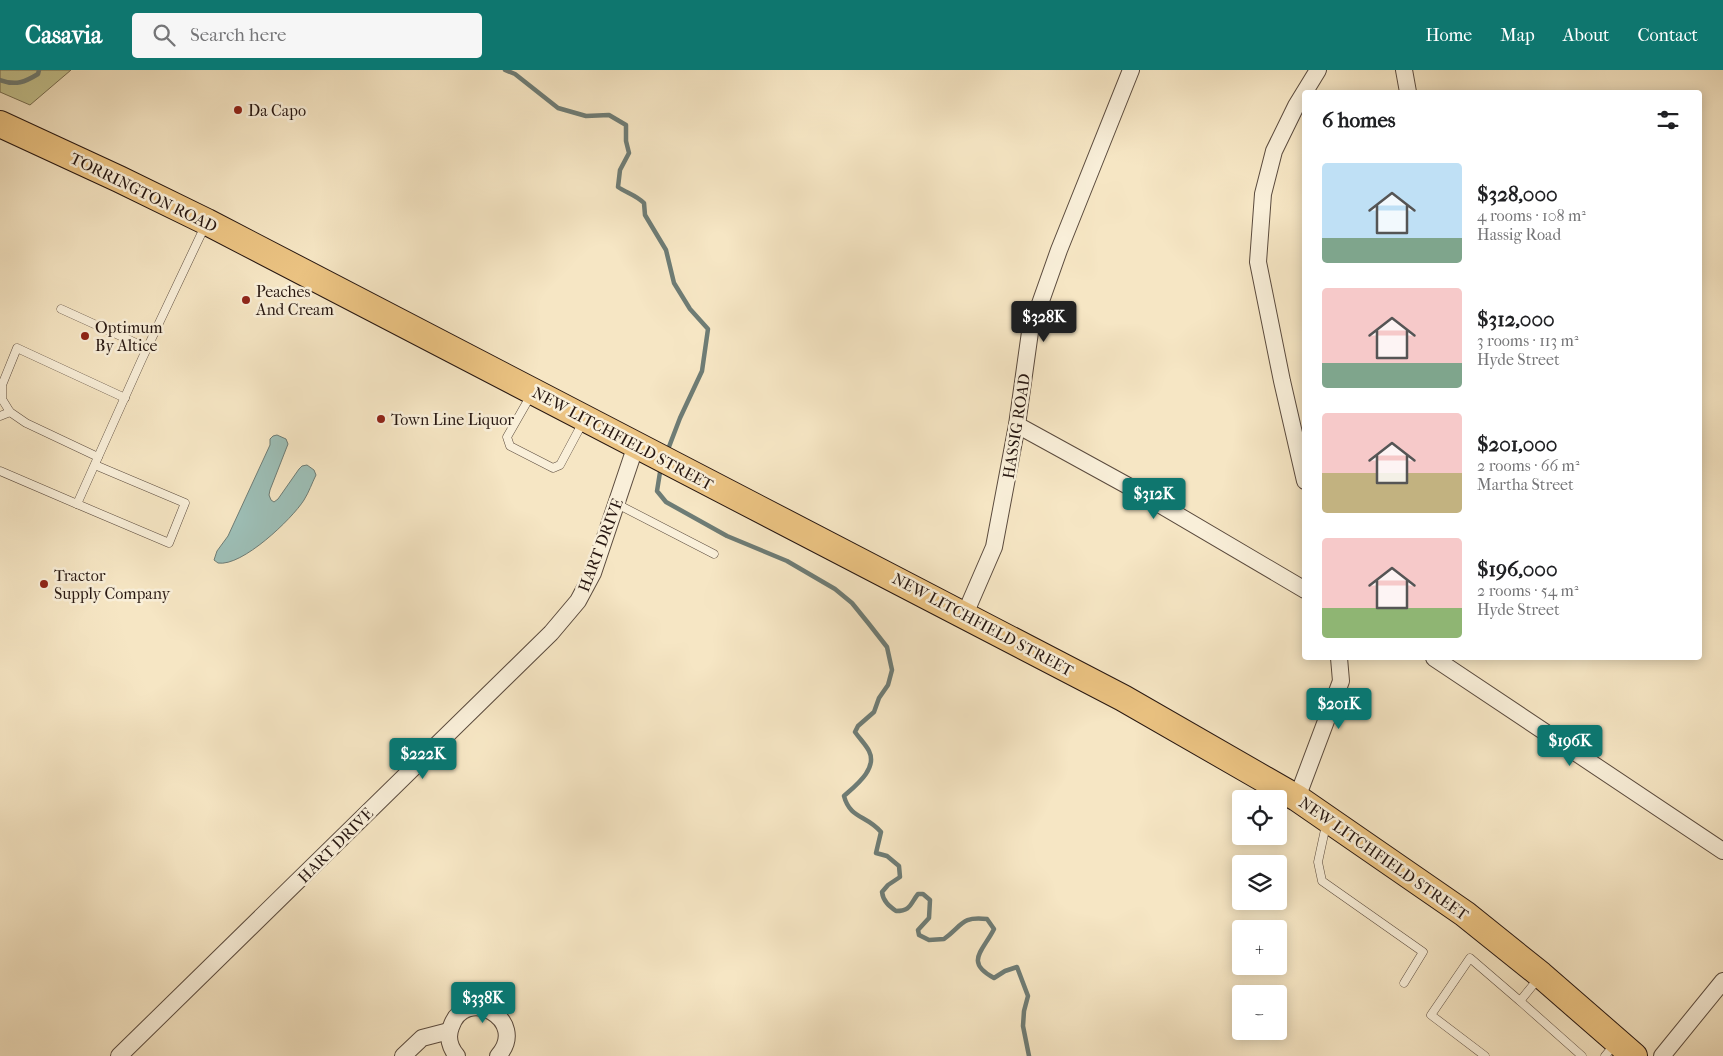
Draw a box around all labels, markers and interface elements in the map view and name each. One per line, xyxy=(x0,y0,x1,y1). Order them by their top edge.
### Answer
search box xyxy=(132,13,482,58)
text: Casavia xyxy=(25,21,102,49)
icon: search xyxy=(150,21,178,49)
text: Search here xyxy=(190,24,286,46)
text: Home xyxy=(1425,25,1472,46)
text: Map xyxy=(1500,25,1535,46)
text: About xyxy=(1563,25,1609,46)
text: Contact xyxy=(1637,25,1698,46)
place label: Da Capo xyxy=(248,101,306,120)
marker: Da Capo xyxy=(232,104,244,116)
icon: filters xyxy=(1654,106,1682,134)
text: 6 homes xyxy=(1322,108,1396,132)
street label: TORRINGTON ROAD xyxy=(67,149,220,236)
text: $328,000 xyxy=(1477,182,1558,206)
icon: home xyxy=(1362,183,1422,243)
text: 4 rooms · 108 m² xyxy=(1477,206,1586,225)
text: Hassig Road xyxy=(1477,225,1561,244)
place label: Peaches And Cream xyxy=(255,282,334,319)
marker: Peaches And Cream xyxy=(240,294,252,306)
pin: $328K xyxy=(1009,300,1079,343)
text: $328K xyxy=(1022,307,1066,326)
text: $312,000 xyxy=(1477,307,1555,331)
icon: home xyxy=(1362,308,1422,368)
place label: Optimum By Altice xyxy=(95,318,163,355)
marker: Optimum By Altice xyxy=(79,330,91,342)
text: 3 rooms · 113 m² xyxy=(1477,331,1578,350)
text: Hyde Street xyxy=(1477,350,1560,369)
street label: HASSIG ROAD xyxy=(999,372,1034,480)
street label: NEW LITCHFIELD STREET xyxy=(529,383,717,494)
place label: Town Line Liquor xyxy=(391,410,514,429)
marker: Town Line Liquor xyxy=(375,413,387,425)
text: $201,000 xyxy=(1477,432,1557,456)
icon: home xyxy=(1362,433,1422,493)
text: 2 rooms · 66 m² xyxy=(1477,456,1579,475)
text: Martha Street xyxy=(1477,475,1574,494)
pin: $312K xyxy=(1119,478,1189,520)
text: $312K xyxy=(1134,484,1174,503)
street label: HART DRIVE xyxy=(574,496,627,595)
text: $196,000 xyxy=(1477,557,1558,581)
icon: home xyxy=(1362,558,1422,618)
place label: Tractor Supply Company xyxy=(54,566,171,603)
street label: NEW LITCHFIELD STREET xyxy=(889,569,1077,680)
marker: Tractor Supply Company xyxy=(38,578,50,590)
text: 2 rooms · 54 m² xyxy=(1477,581,1578,600)
text: Hyde Street xyxy=(1477,600,1560,619)
pin: $201K xyxy=(1304,688,1374,730)
text: $201K xyxy=(1317,694,1361,713)
pin: $196K xyxy=(1535,724,1605,767)
text: $196K xyxy=(1548,731,1592,750)
pin: $222K xyxy=(388,738,458,780)
text: $222K xyxy=(400,744,446,763)
map controls xyxy=(1232,790,1287,1040)
button: locate xyxy=(1232,790,1287,845)
street label: NEW LITCHFIELD STREET xyxy=(1296,793,1472,924)
street label: HART DRIVE xyxy=(294,804,377,887)
button: layers xyxy=(1232,855,1287,910)
button: + xyxy=(1232,920,1287,975)
pin: $338K xyxy=(448,982,518,1024)
button: − xyxy=(1232,985,1287,1040)
text: $338K xyxy=(462,988,504,1007)

